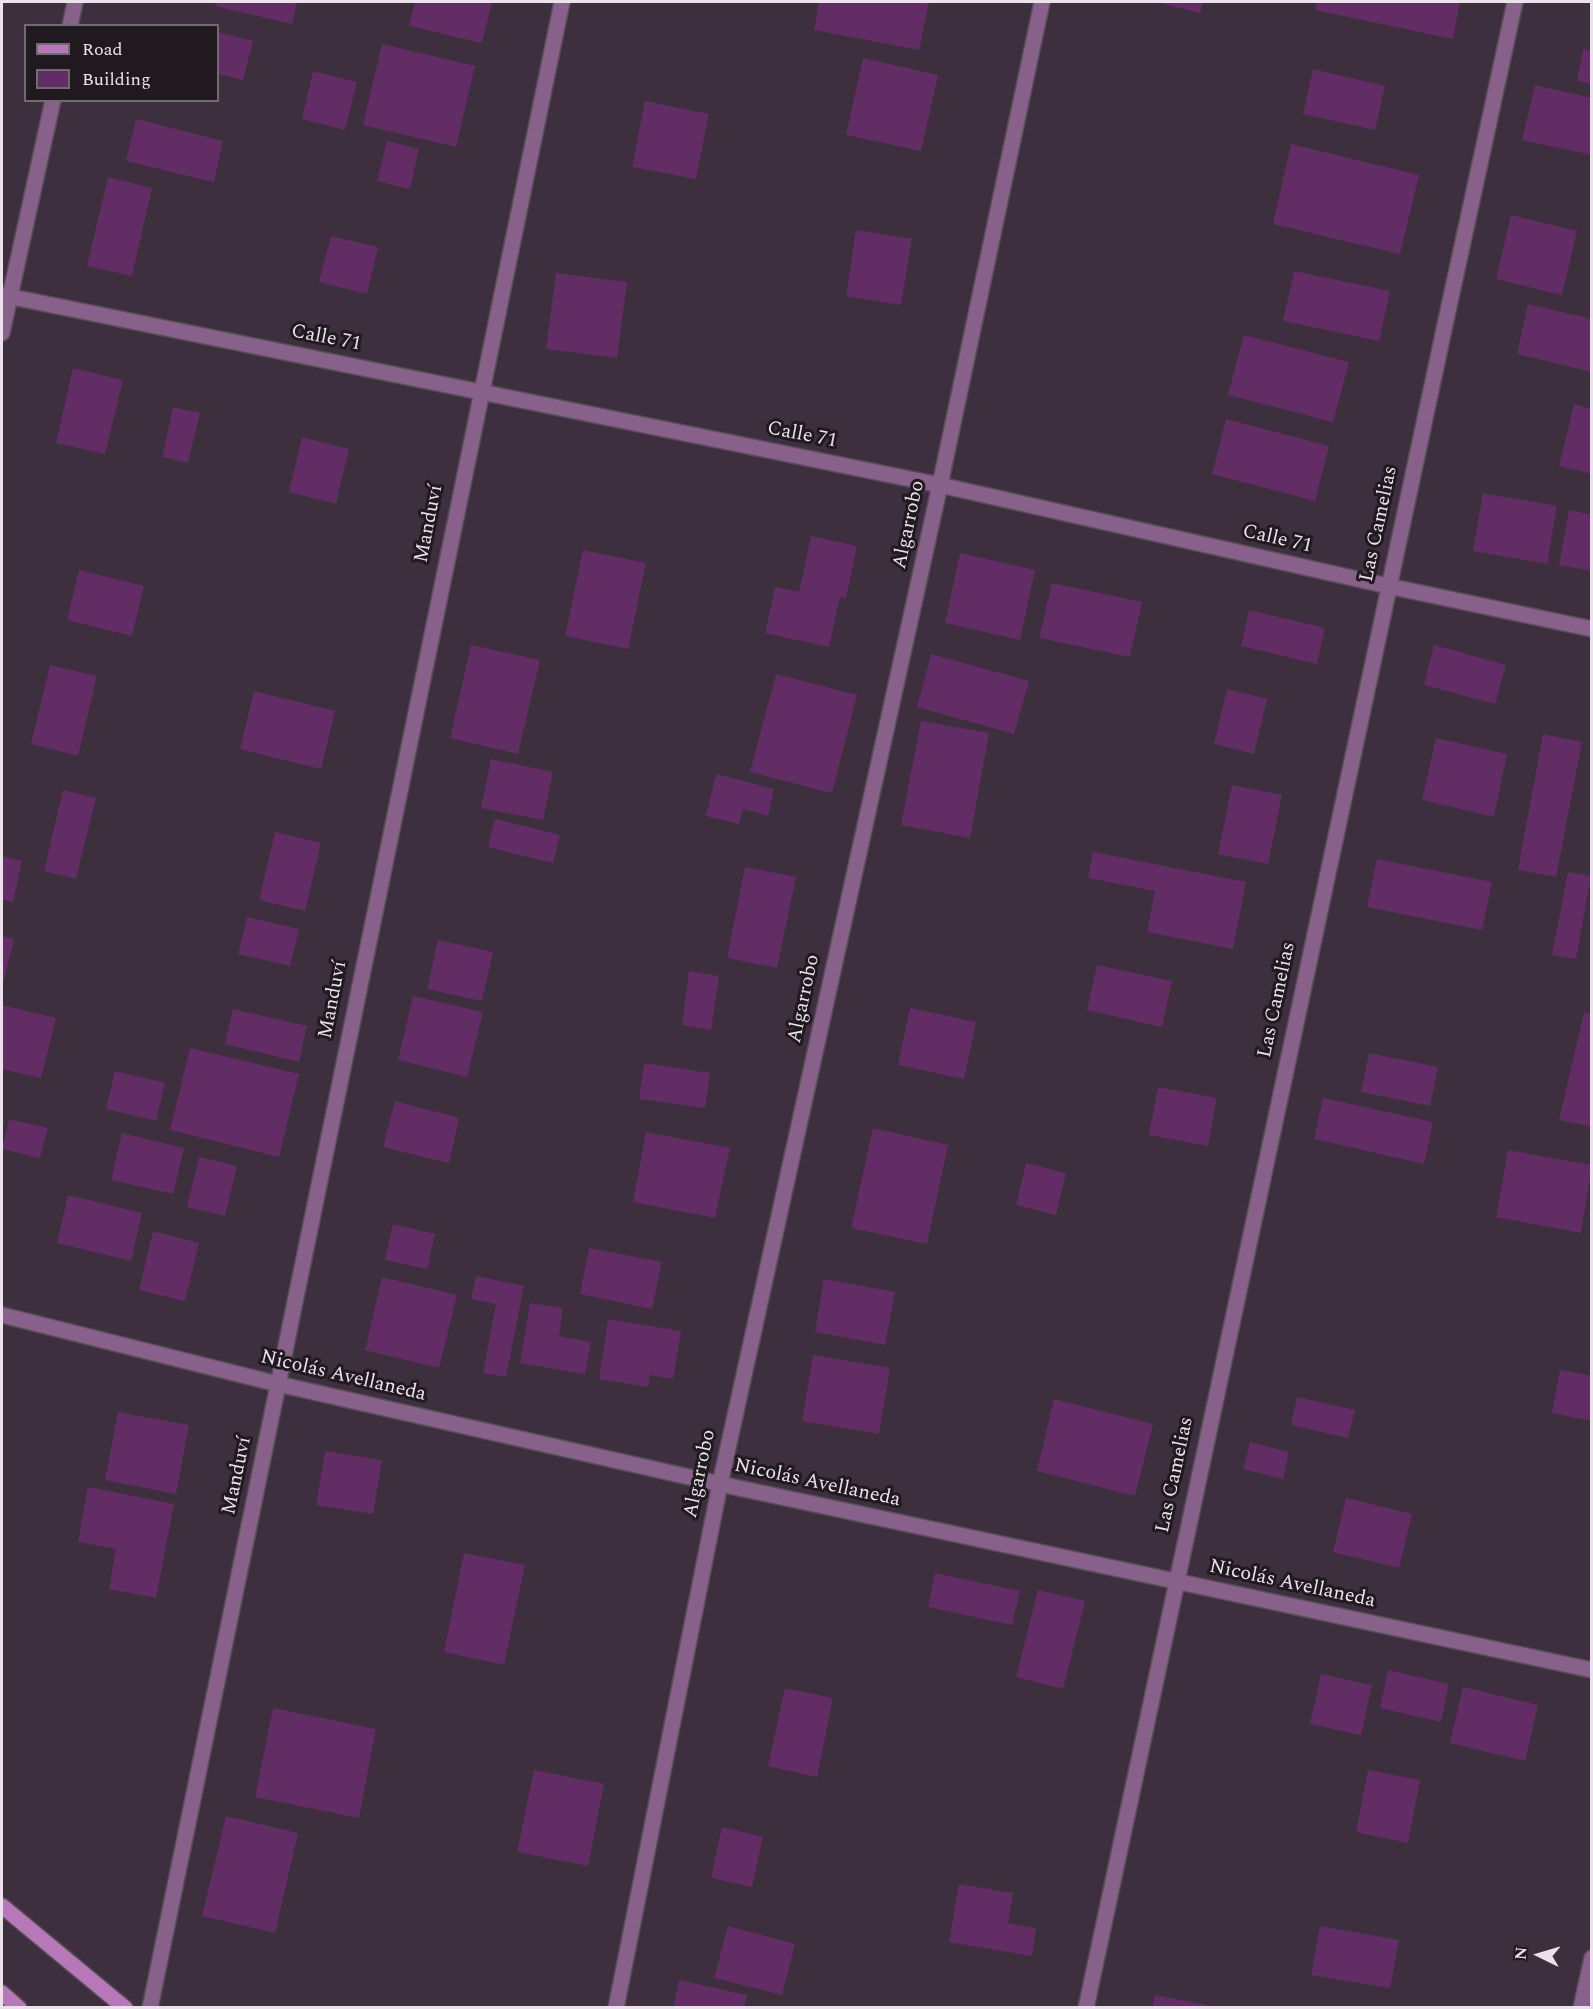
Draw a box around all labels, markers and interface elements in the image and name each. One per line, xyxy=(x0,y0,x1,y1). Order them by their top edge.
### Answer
legend xyxy=(24,24,219,102)
text: Road xyxy=(82,36,123,63)
text: Building xyxy=(82,66,151,93)
street label: Calle 71 xyxy=(289,320,363,358)
street label: Calle 71 xyxy=(765,417,839,455)
street label: Las Camelias xyxy=(1356,464,1404,584)
street label: Algarrobo xyxy=(889,479,931,571)
street label: Manduví xyxy=(411,483,449,565)
street label: Calle 71 xyxy=(1240,520,1314,560)
street label: Las Camelias xyxy=(1254,940,1302,1060)
street label: Algarrobo xyxy=(784,953,826,1045)
street label: Manduví xyxy=(315,959,353,1041)
street label: Nicolás Avellaneda xyxy=(258,1346,428,1408)
street label: Las Camelias xyxy=(1152,1415,1200,1535)
street label: Algarrobo xyxy=(680,1428,722,1520)
street label: Manduví xyxy=(218,1435,258,1517)
street label: Nicolás Avellaneda xyxy=(732,1455,902,1513)
street label: Nicolás Avellaneda xyxy=(1207,1556,1377,1614)
north arrow xyxy=(1509,1925,1569,1985)
text: N xyxy=(1509,1946,1534,1961)

